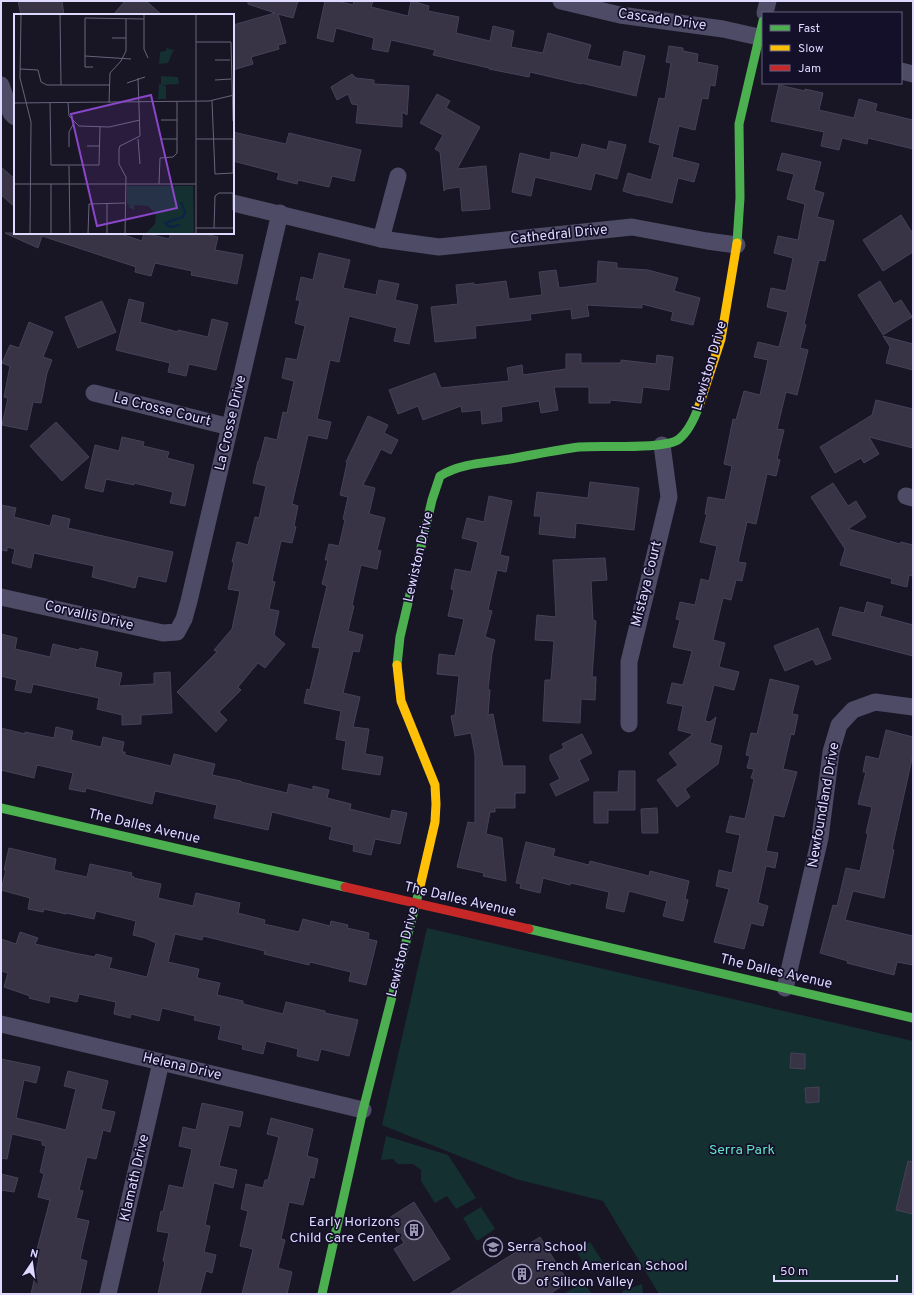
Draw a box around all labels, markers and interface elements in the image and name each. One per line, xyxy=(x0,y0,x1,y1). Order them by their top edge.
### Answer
street label: Cascade Drive xyxy=(617,5,707,35)
legend xyxy=(762,12,902,84)
inset map xyxy=(14,14,234,234)
text: Fast xyxy=(798,21,820,37)
text: Slow xyxy=(798,41,824,57)
text: Jam xyxy=(798,61,821,77)
street label: Cathedral Drive xyxy=(510,221,608,249)
street label: Lewiston Drive xyxy=(689,319,731,413)
street label: La Crosse Drive xyxy=(212,374,250,472)
street label: La Crosse Court xyxy=(111,390,213,430)
street label: Lewiston Drive xyxy=(400,510,438,604)
street label: Mistaya Court xyxy=(628,540,666,628)
street label: Corvallis Drive xyxy=(43,598,135,634)
street label: Newfoundland Drive xyxy=(805,741,843,869)
street label: The Dalles Avenue xyxy=(86,806,202,848)
street label: The Dalles Avenue xyxy=(402,879,518,921)
street label: Lewiston Drive xyxy=(384,905,422,999)
street label: The Dalles Avenue xyxy=(718,951,834,993)
street label: Helena Drive xyxy=(141,1050,223,1084)
street label: Klamath Drive xyxy=(117,1133,153,1223)
park label: Serra Park xyxy=(709,1142,775,1159)
place label: Early Horizons Child Care Center xyxy=(289,1214,401,1247)
building icon: Early Horizons Child Care Center xyxy=(403,1219,425,1241)
school or university icon: Serra School xyxy=(482,1236,504,1258)
place label: Serra School xyxy=(507,1239,587,1256)
north arrow xyxy=(12,1243,52,1283)
text: N xyxy=(29,1247,39,1262)
scale bar xyxy=(774,1257,897,1283)
place label: French American School of Silicon Valley xyxy=(536,1258,688,1291)
building icon: French American School of Silicon Valley xyxy=(511,1263,533,1285)
text: 50 m xyxy=(780,1264,808,1280)

